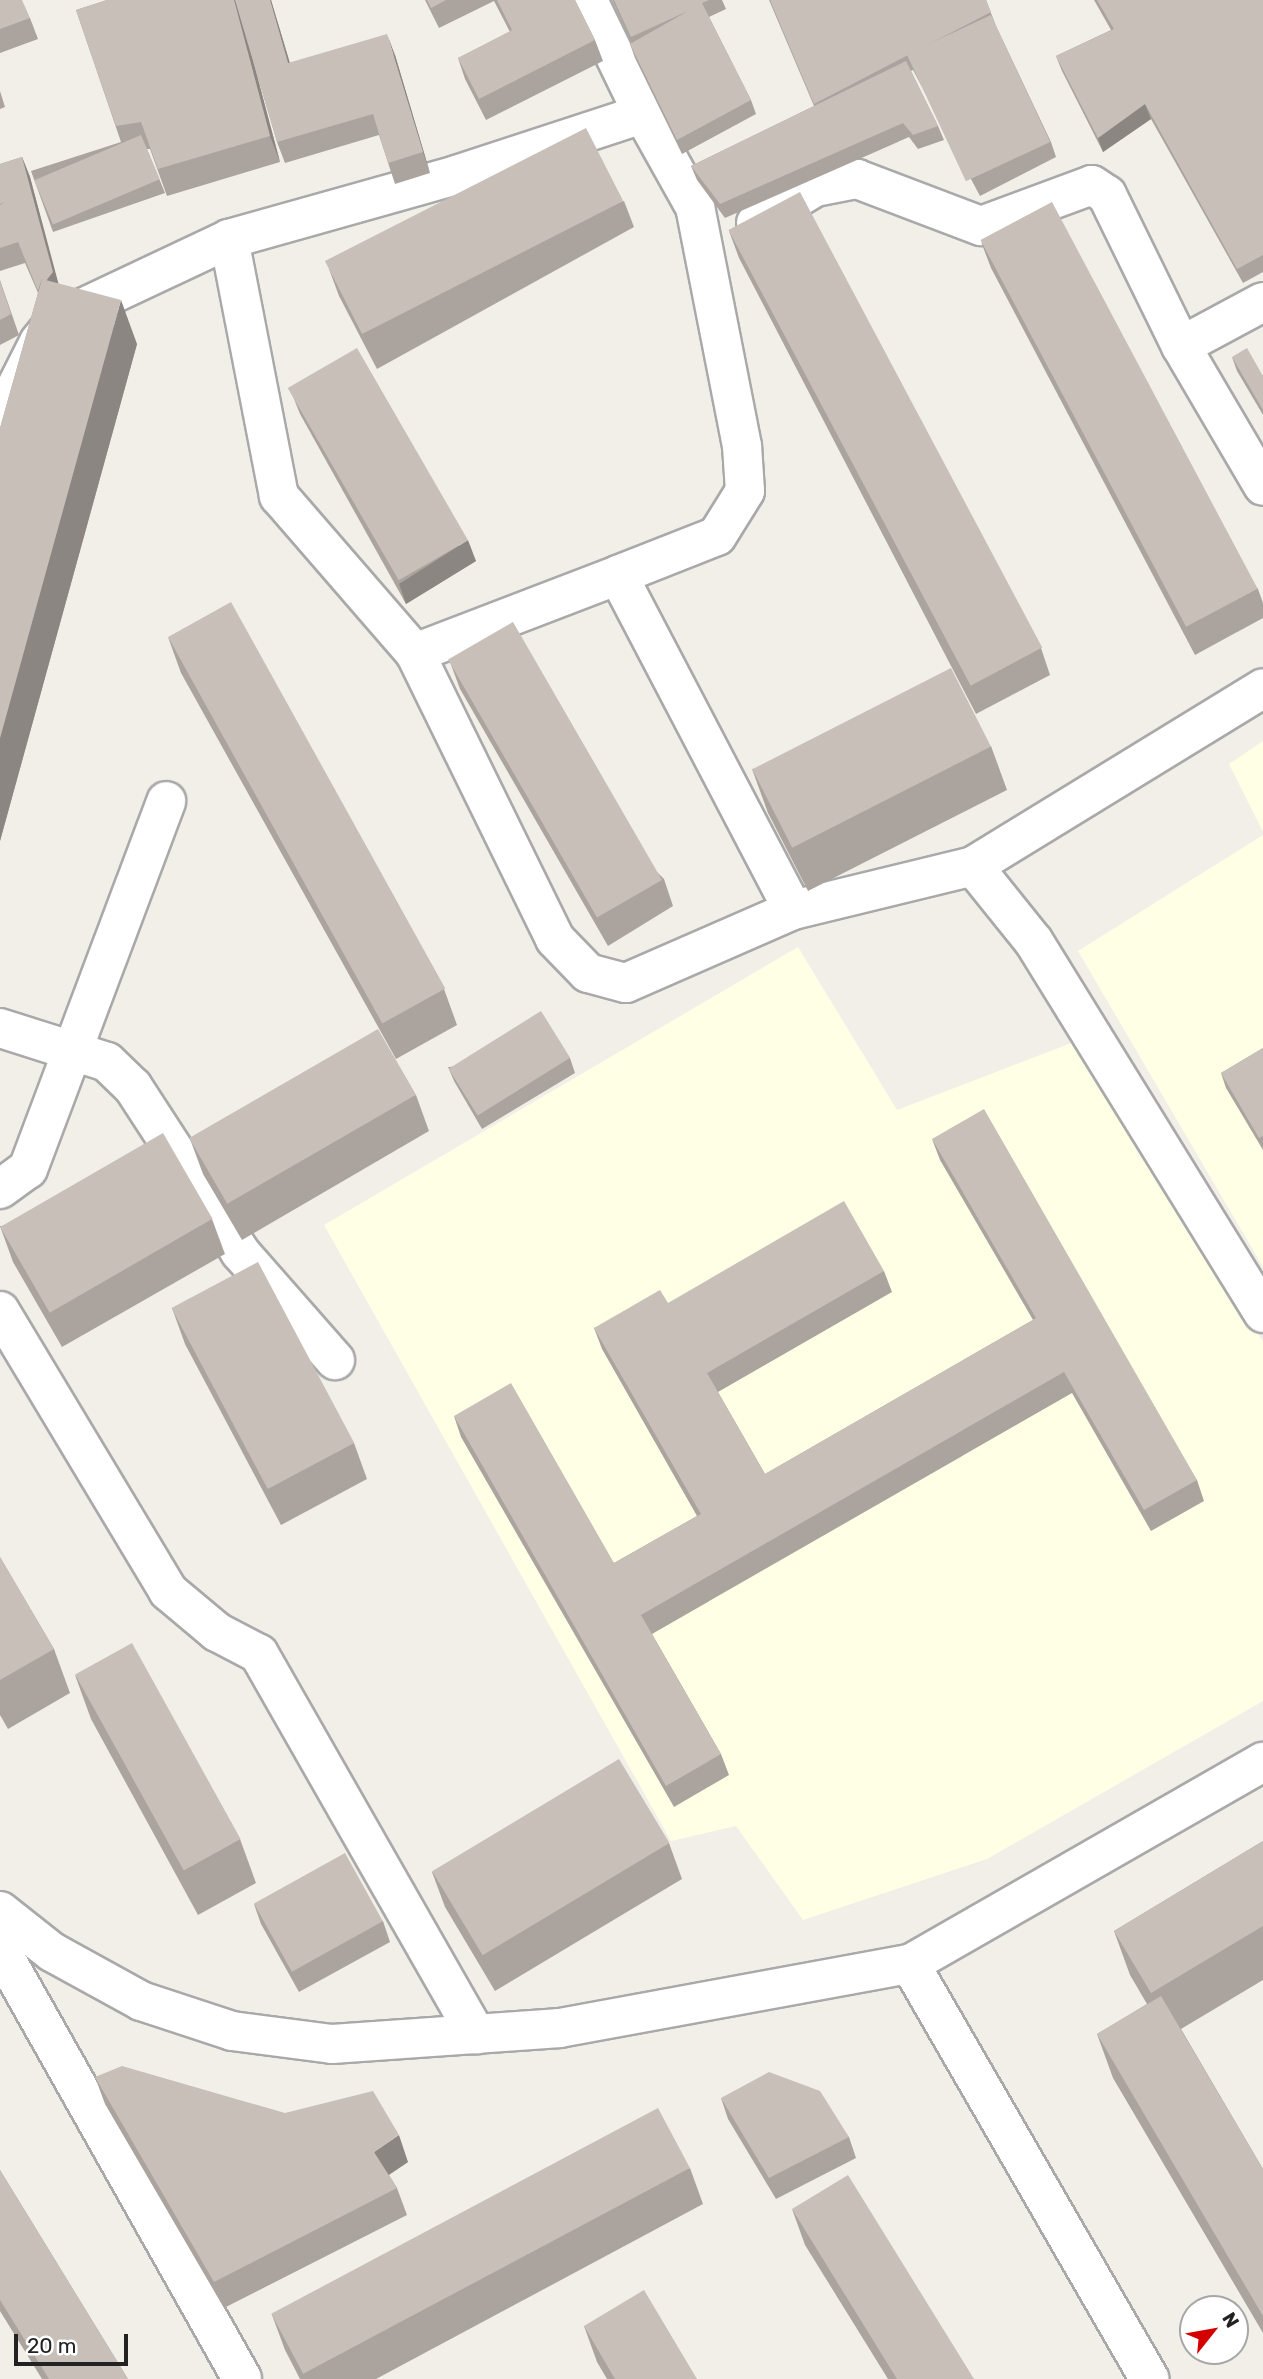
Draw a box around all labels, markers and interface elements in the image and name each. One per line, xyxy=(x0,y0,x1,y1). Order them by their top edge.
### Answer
north arrow xyxy=(1179,2295,1249,2365)
text: N xyxy=(1217,2308,1244,2332)
scale bar xyxy=(18,2320,131,2364)
text: 20 m xyxy=(27,2333,76,2358)

